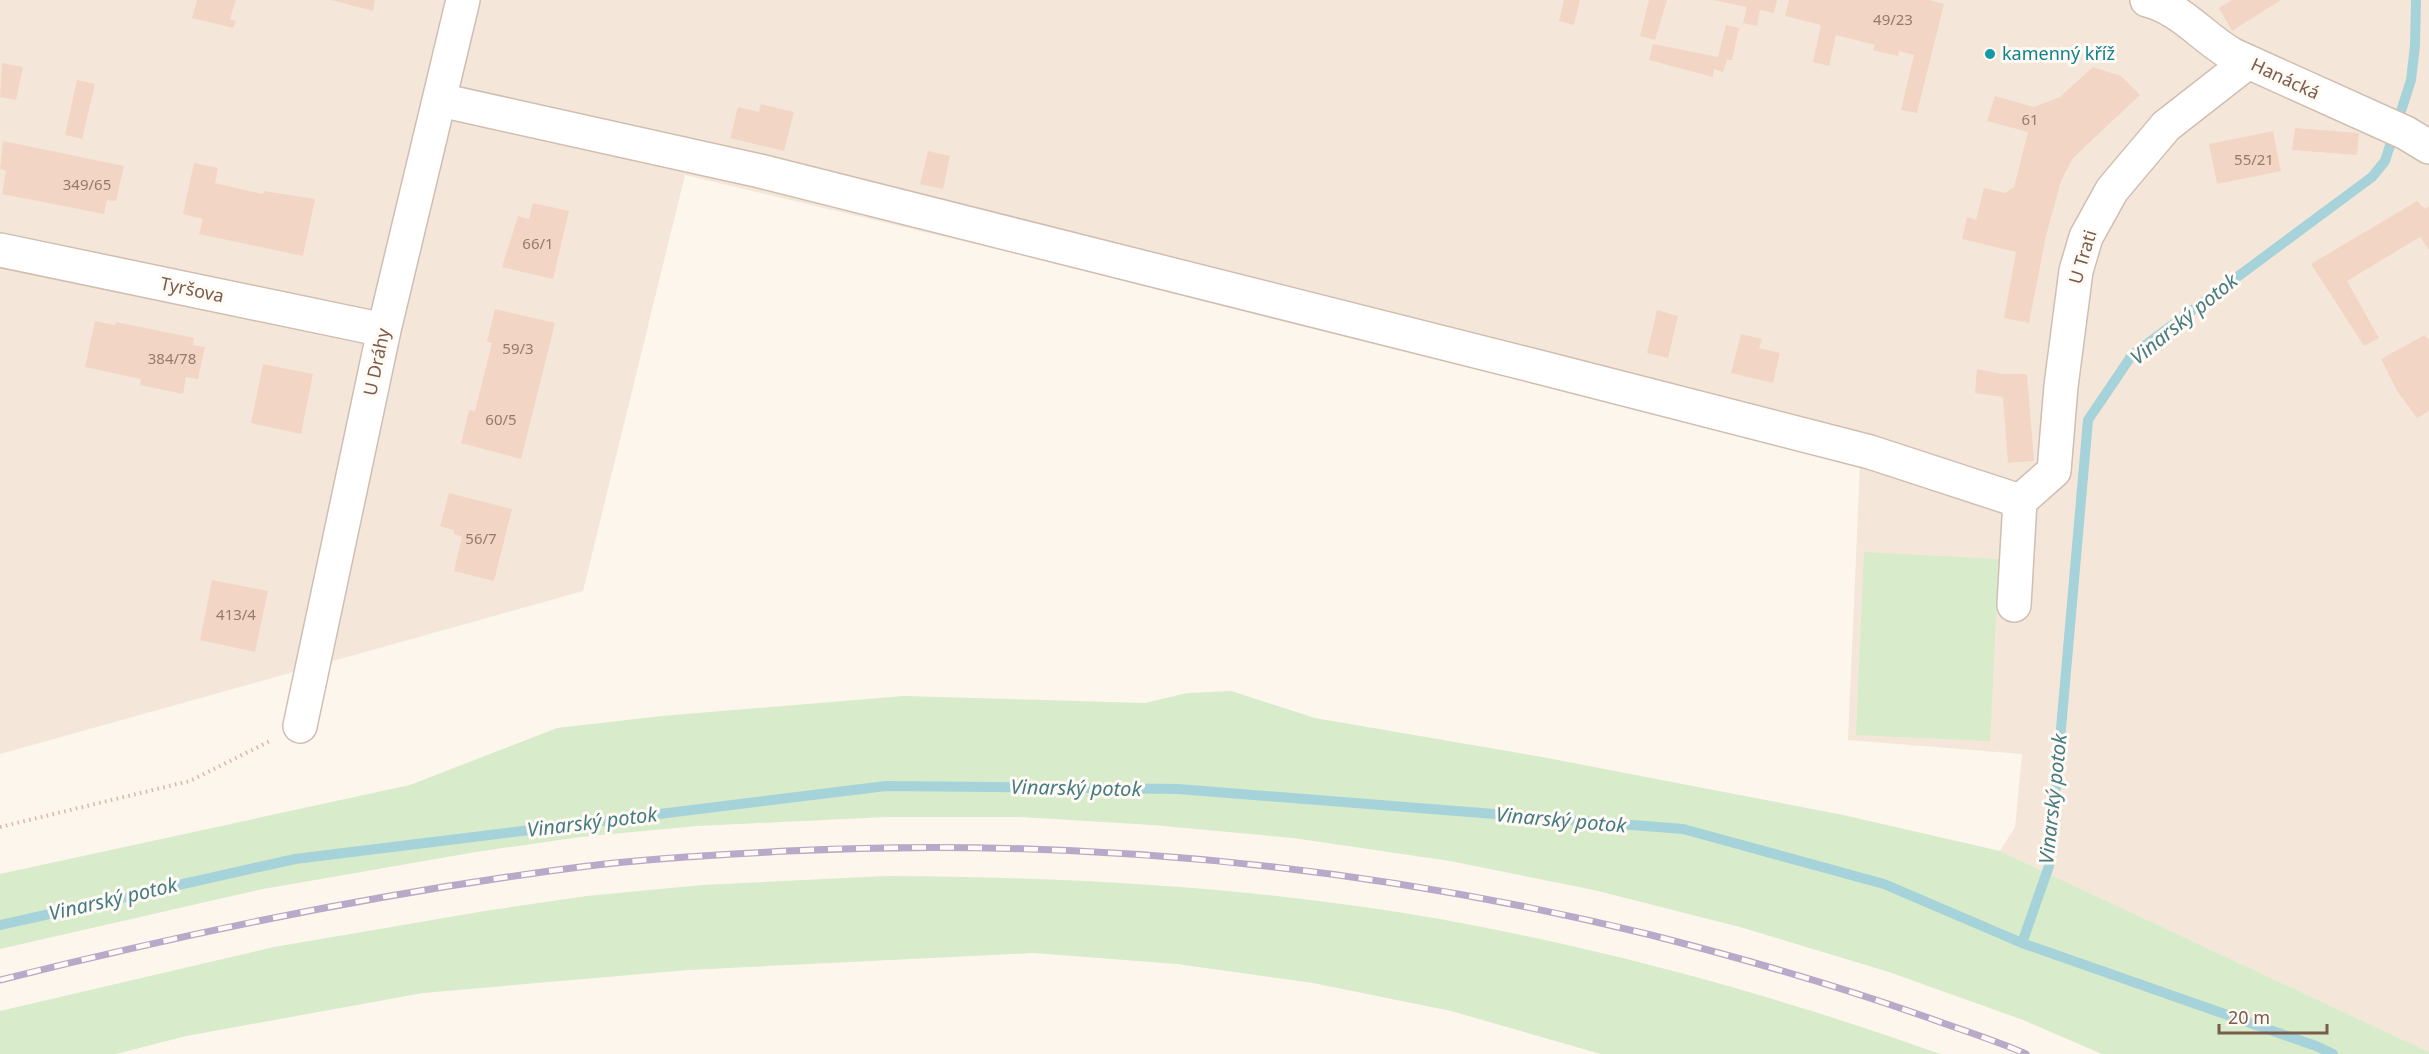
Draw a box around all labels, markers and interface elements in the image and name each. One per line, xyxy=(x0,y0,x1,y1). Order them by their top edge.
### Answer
house number: 49/23 xyxy=(1873,9,1913,29)
place label: kamenný kříž xyxy=(2002,41,2115,65)
marker: kamenný kříž xyxy=(1983,47,1997,61)
street label: Hanácká xyxy=(2247,52,2324,104)
house number: 61 xyxy=(2021,109,2039,129)
house number: 55/21 xyxy=(2234,149,2274,169)
house number: 349/65 xyxy=(63,174,111,194)
street label: U Trati xyxy=(2062,227,2102,287)
house number: 66/1 xyxy=(522,233,554,253)
water label: Vinarský potok xyxy=(2124,266,2244,370)
street label: Tyršova xyxy=(158,271,226,307)
street label: U Dráhy xyxy=(357,325,395,398)
house number: 59/3 xyxy=(502,338,534,358)
house number: 384/78 xyxy=(148,348,196,368)
house number: 60/5 xyxy=(485,409,517,429)
house number: 56/7 xyxy=(465,528,497,548)
house number: 413/4 xyxy=(216,604,256,624)
water label: Vinarský potok xyxy=(2032,731,2073,865)
water label: Vinarský potok xyxy=(1010,773,1143,802)
water label: Vinarský potok xyxy=(525,800,660,843)
water label: Vinarský potok xyxy=(1495,800,1628,839)
water label: Vinarský potok xyxy=(46,870,181,926)
scale bar xyxy=(2219,997,2327,1035)
text: 20 m xyxy=(2228,1005,2270,1029)

